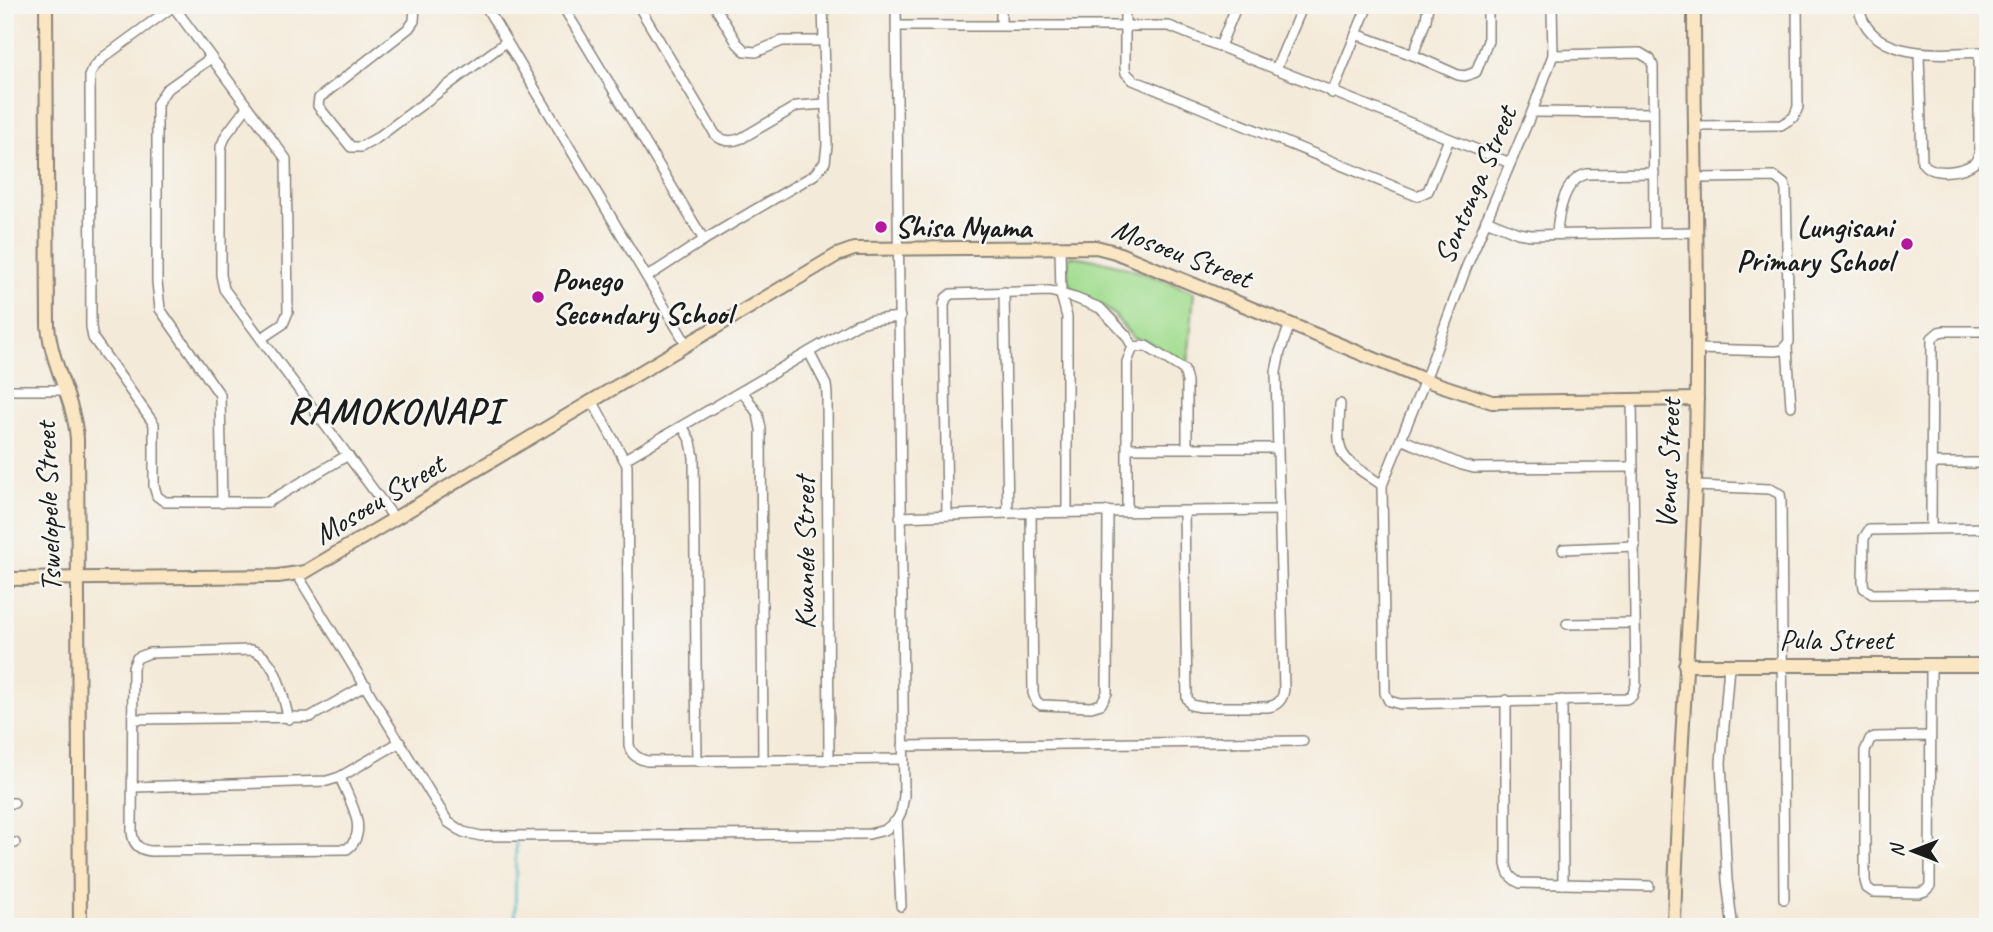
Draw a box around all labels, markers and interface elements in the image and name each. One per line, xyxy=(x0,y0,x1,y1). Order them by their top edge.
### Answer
street label: Sontonga Street xyxy=(1425,98,1526,269)
place label: Shisa Nyama xyxy=(895,208,1034,246)
place label: Lungisani Primary School xyxy=(1737,208,1899,280)
street label: Mosoeu Street xyxy=(1107,209,1260,298)
marker: Shisa Nyama xyxy=(873,219,889,235)
marker: Lungisani Primary School xyxy=(1899,236,1915,252)
place label: Ponego Secondary School xyxy=(552,261,738,334)
marker: Ponego Secondary School xyxy=(530,289,546,305)
district label: RAMOKONAPI xyxy=(288,387,508,434)
street label: Venus Street xyxy=(1647,395,1689,530)
street label: Tswelopele Street xyxy=(26,418,70,593)
street label: Mosoeu Street xyxy=(307,444,454,553)
street label: Kwanele Street xyxy=(785,472,823,630)
street label: Pula Street xyxy=(1779,620,1896,658)
north arrow xyxy=(1878,816,1948,886)
text: N xyxy=(1885,842,1909,857)

